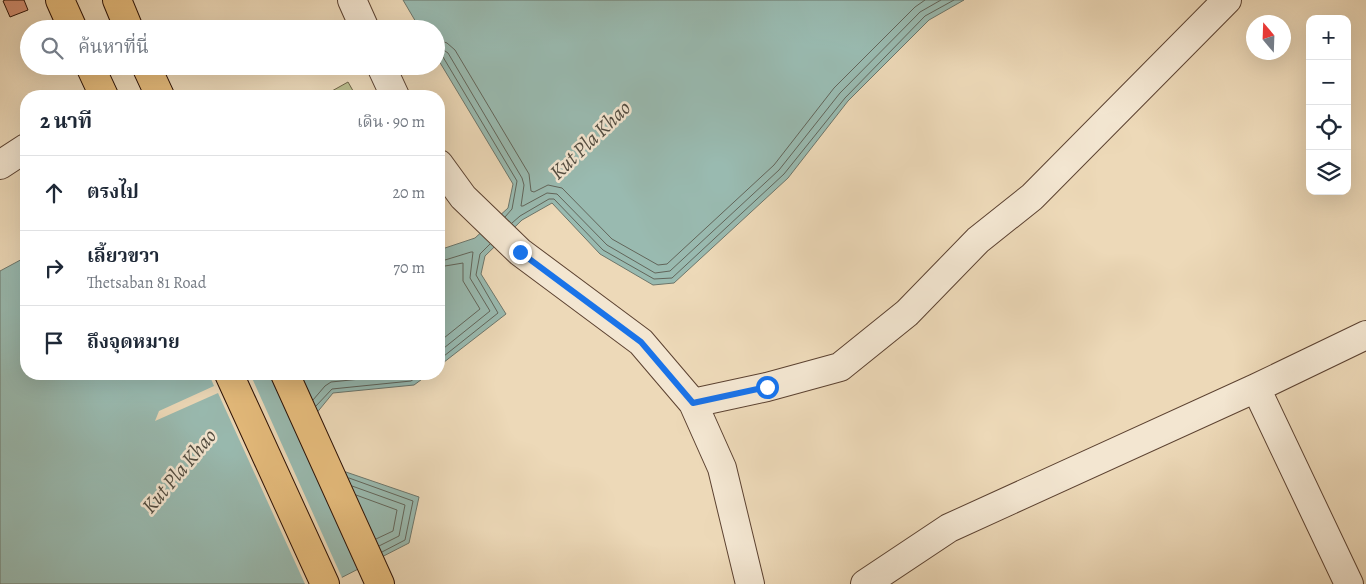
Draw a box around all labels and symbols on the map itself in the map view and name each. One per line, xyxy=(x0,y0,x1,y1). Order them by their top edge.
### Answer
north arrow xyxy=(1246,15,1291,60)
water label: Kut Pla Khao xyxy=(543,94,637,186)
route end xyxy=(509,241,532,264)
route start xyxy=(756,376,779,399)
water label: Kut Pla Khao xyxy=(135,423,223,519)

